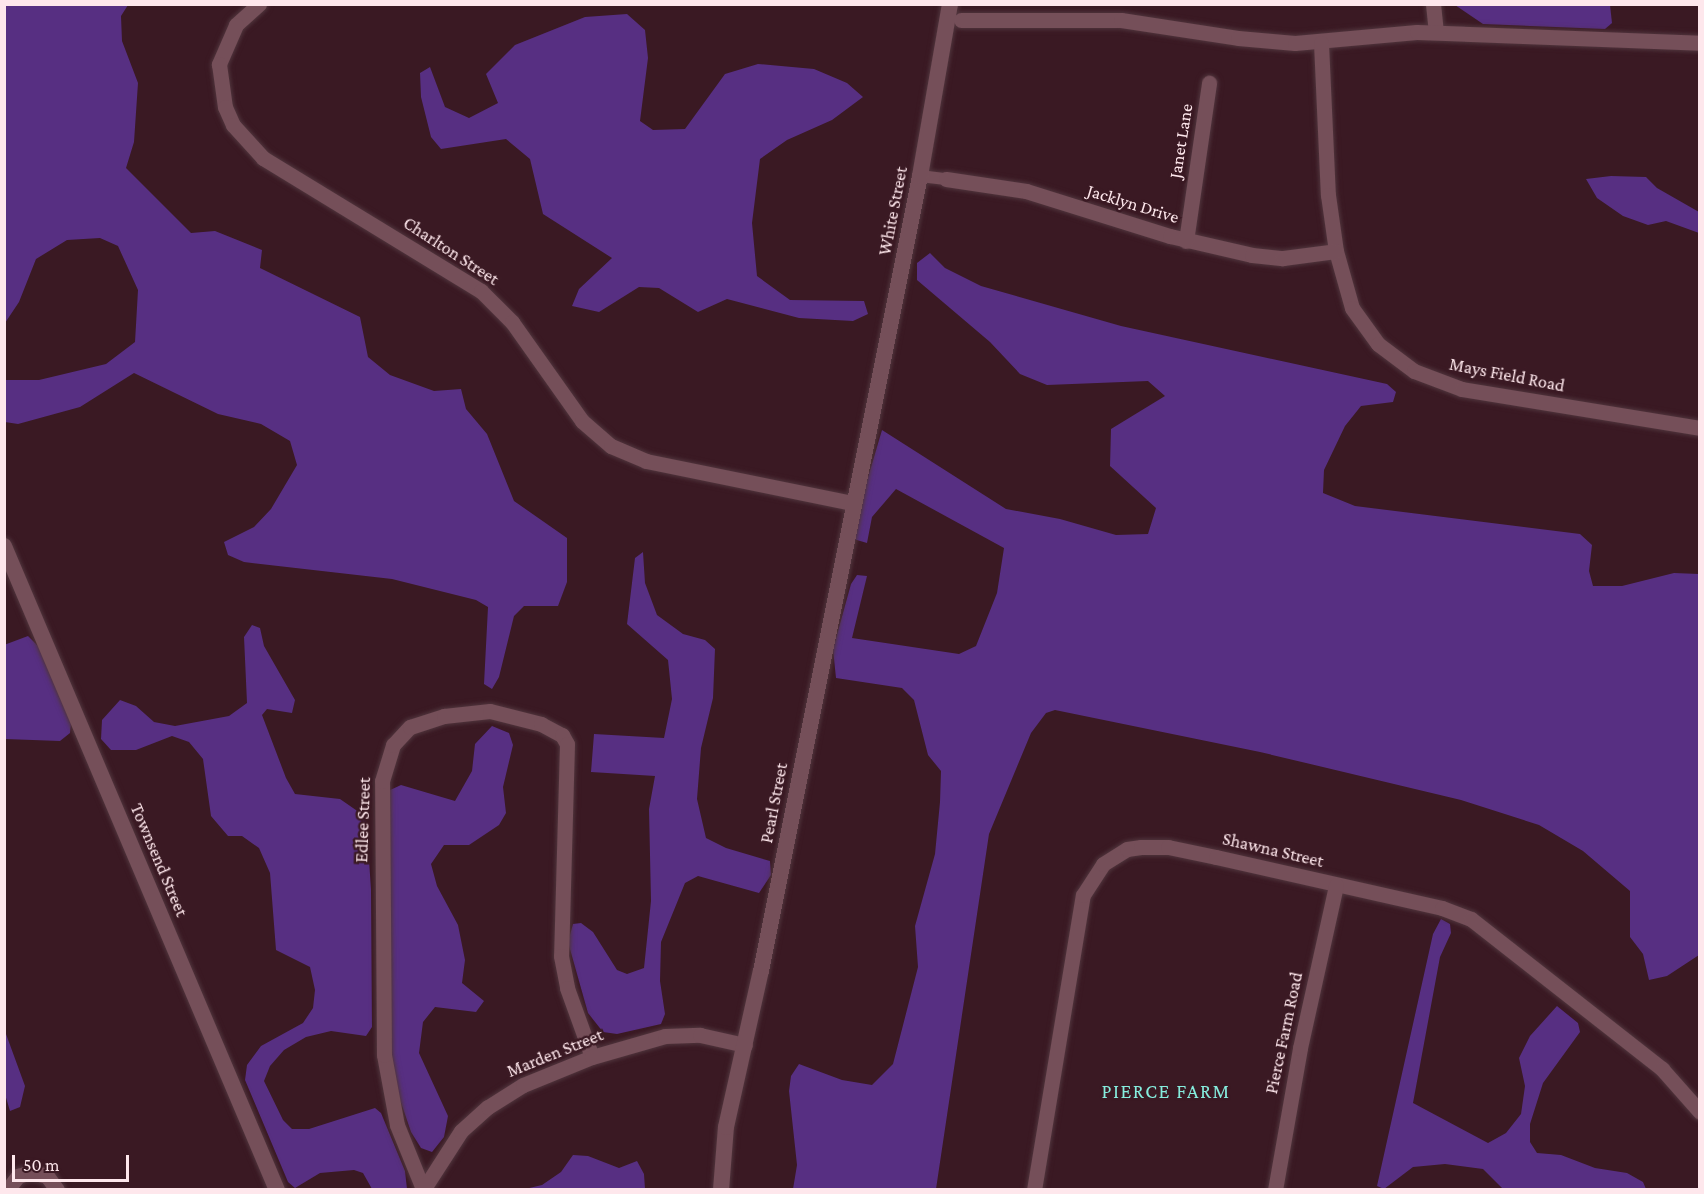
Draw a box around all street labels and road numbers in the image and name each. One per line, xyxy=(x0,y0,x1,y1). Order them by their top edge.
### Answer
street label: Janet Lane xyxy=(1164,102,1198,180)
street label: White Street xyxy=(874,165,912,257)
street label: Jacklyn Drive xyxy=(1084,180,1182,228)
street label: Charlton Street xyxy=(399,212,503,290)
street label: Mays Field Road xyxy=(1447,353,1567,397)
street label: Pearl Street xyxy=(756,761,792,845)
street label: Edlee Street xyxy=(351,777,375,863)
street label: Townsend Street xyxy=(126,800,192,920)
street label: Shawna Street xyxy=(1220,828,1326,872)
street label: Pierce Farm Road xyxy=(1261,970,1307,1096)
street label: Marden Street xyxy=(504,1024,606,1082)

